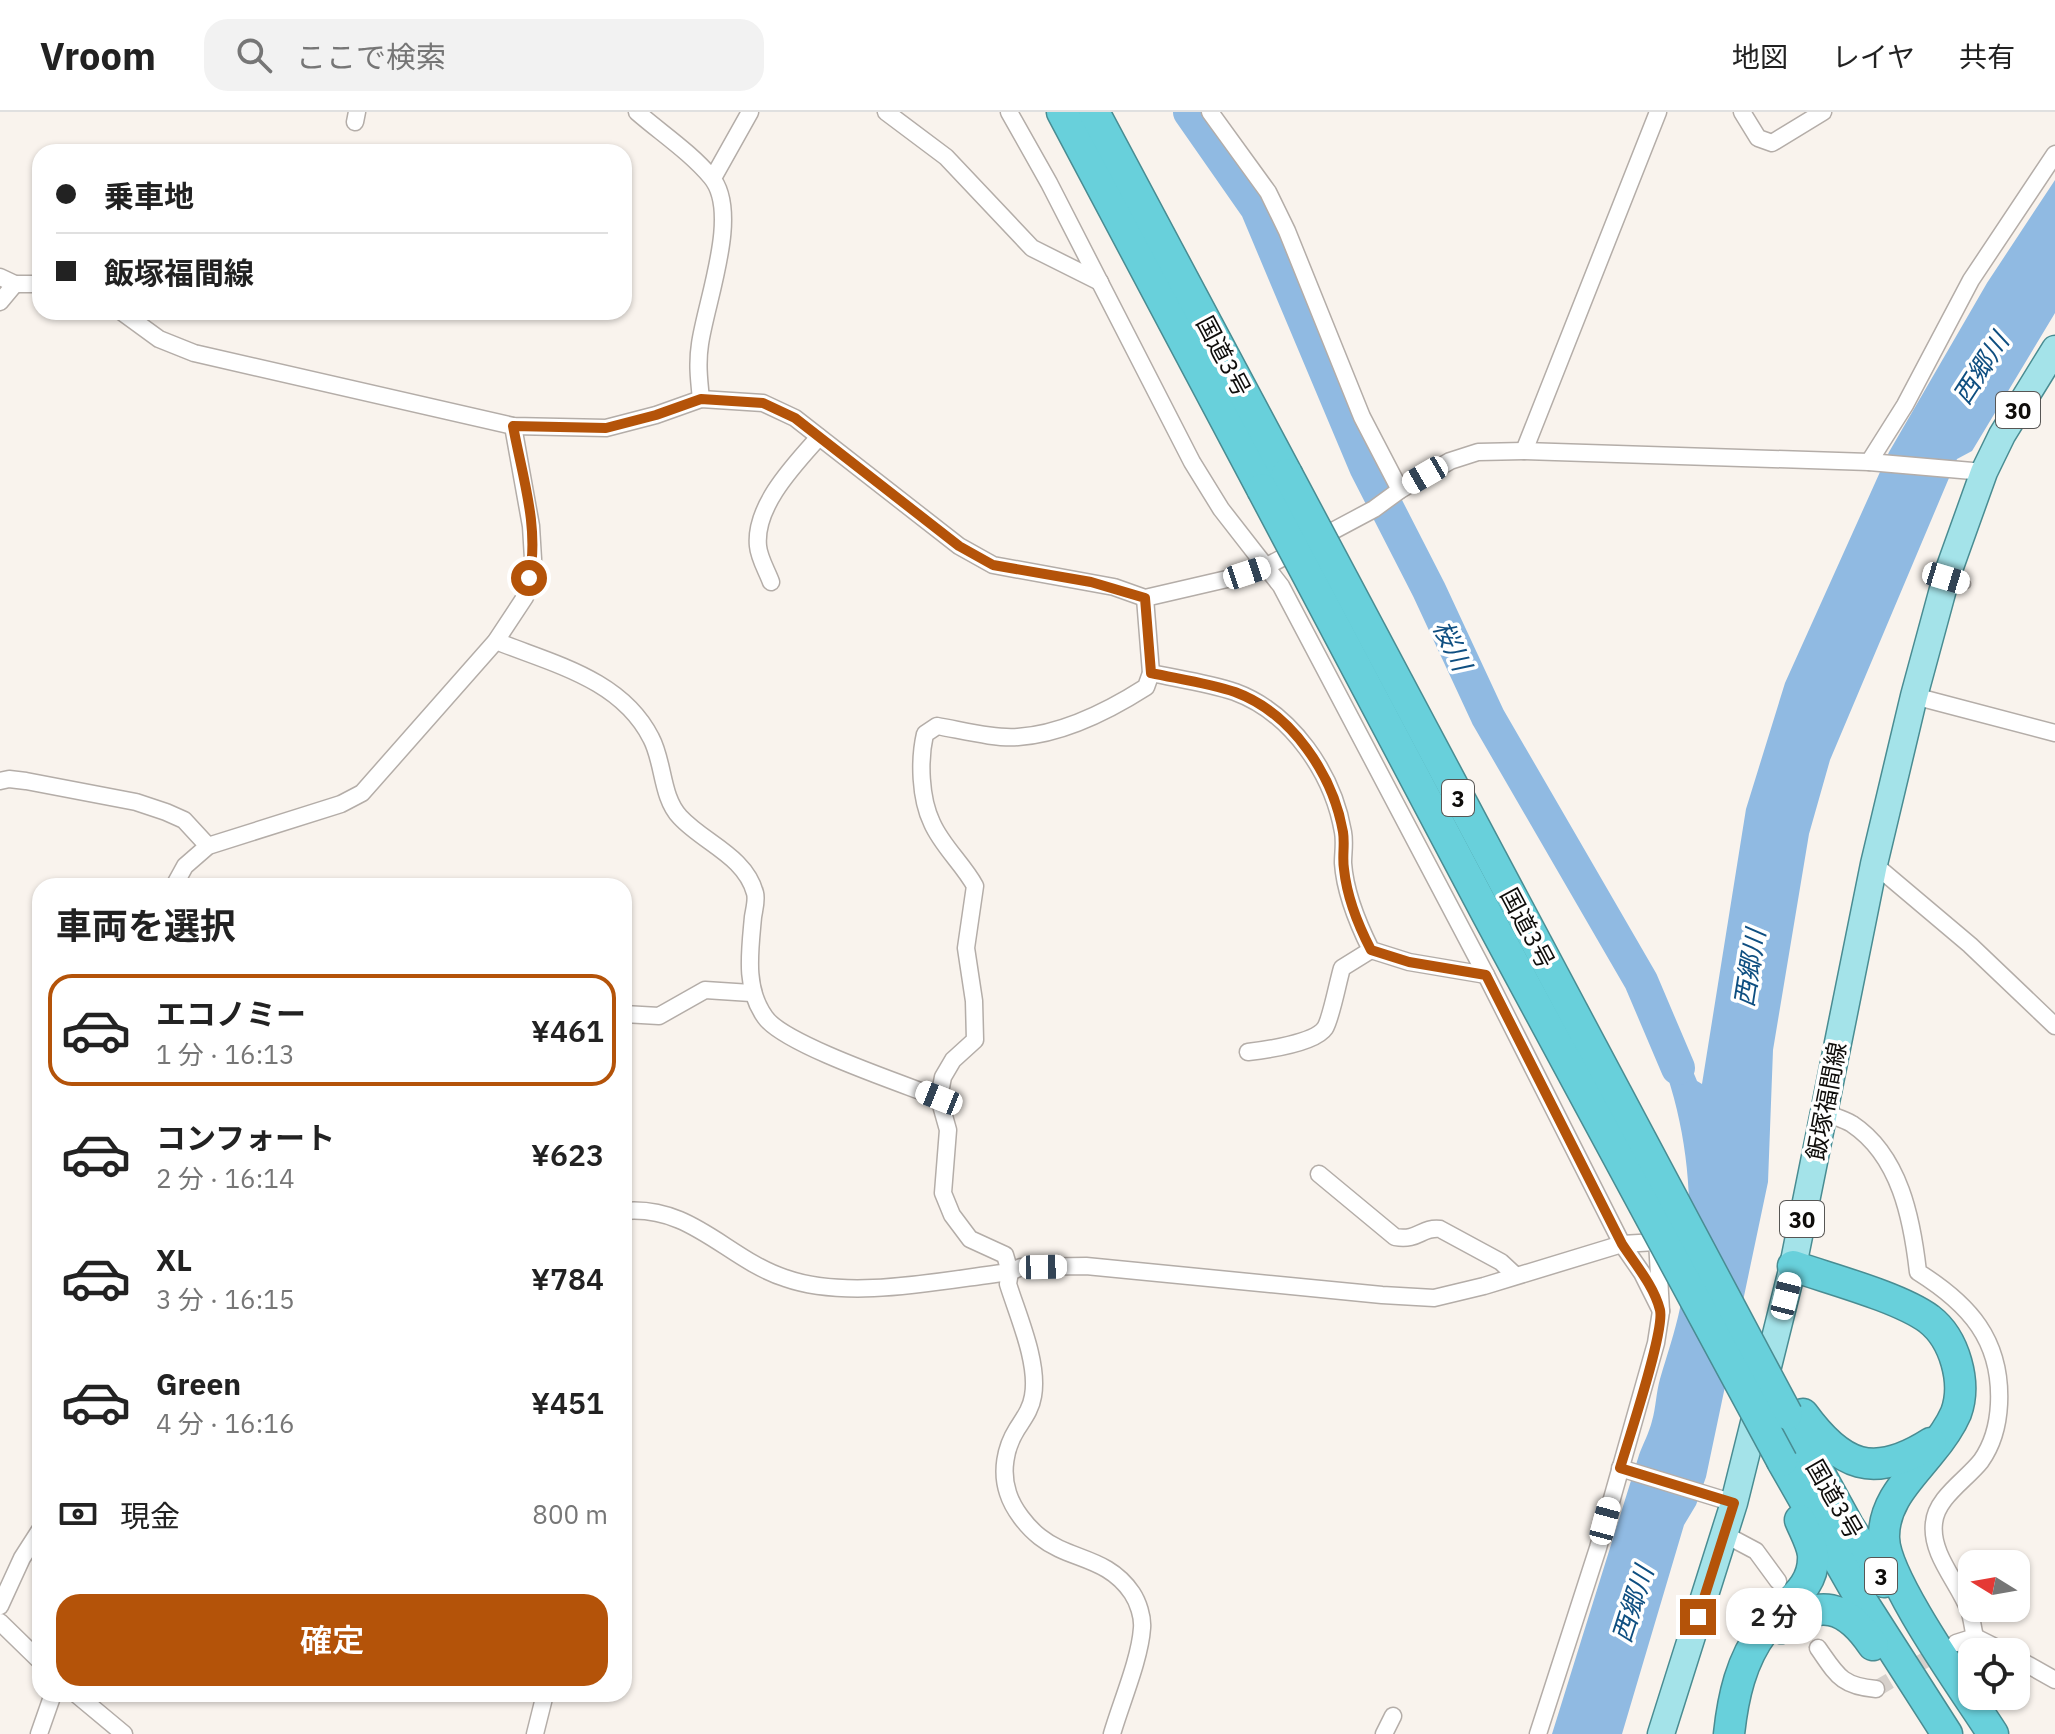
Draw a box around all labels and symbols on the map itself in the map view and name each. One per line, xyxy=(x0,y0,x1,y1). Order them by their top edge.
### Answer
street label: 国道3号 xyxy=(1190,310,1258,402)
water label: 西郷川 xyxy=(1944,324,2017,410)
road number: 30 xyxy=(1996,392,2040,428)
car xyxy=(1398,453,1452,497)
car xyxy=(1220,554,1274,592)
route start xyxy=(511,560,547,596)
car xyxy=(1920,560,1972,596)
water label: 桜川 xyxy=(1426,614,1481,679)
road number: 3 xyxy=(1442,780,1474,816)
street label: 国道3号 xyxy=(1494,882,1562,974)
water label: 西郷川 xyxy=(1726,924,1772,1009)
street label: 飯塚福間線 xyxy=(1799,1039,1853,1163)
car xyxy=(912,1078,966,1118)
road number: 30 xyxy=(1780,1201,1824,1237)
car xyxy=(1019,1255,1067,1279)
car xyxy=(1769,1270,1803,1322)
street label: 国道3号 xyxy=(1800,1454,1870,1544)
car xyxy=(1587,1495,1623,1547)
north arrow xyxy=(1958,1550,2030,1622)
road number: 3 xyxy=(1865,1558,1897,1594)
water label: 西郷川 xyxy=(1604,1559,1661,1646)
callout: 2 分 xyxy=(1726,1589,1822,1645)
route end xyxy=(1680,1599,1716,1635)

